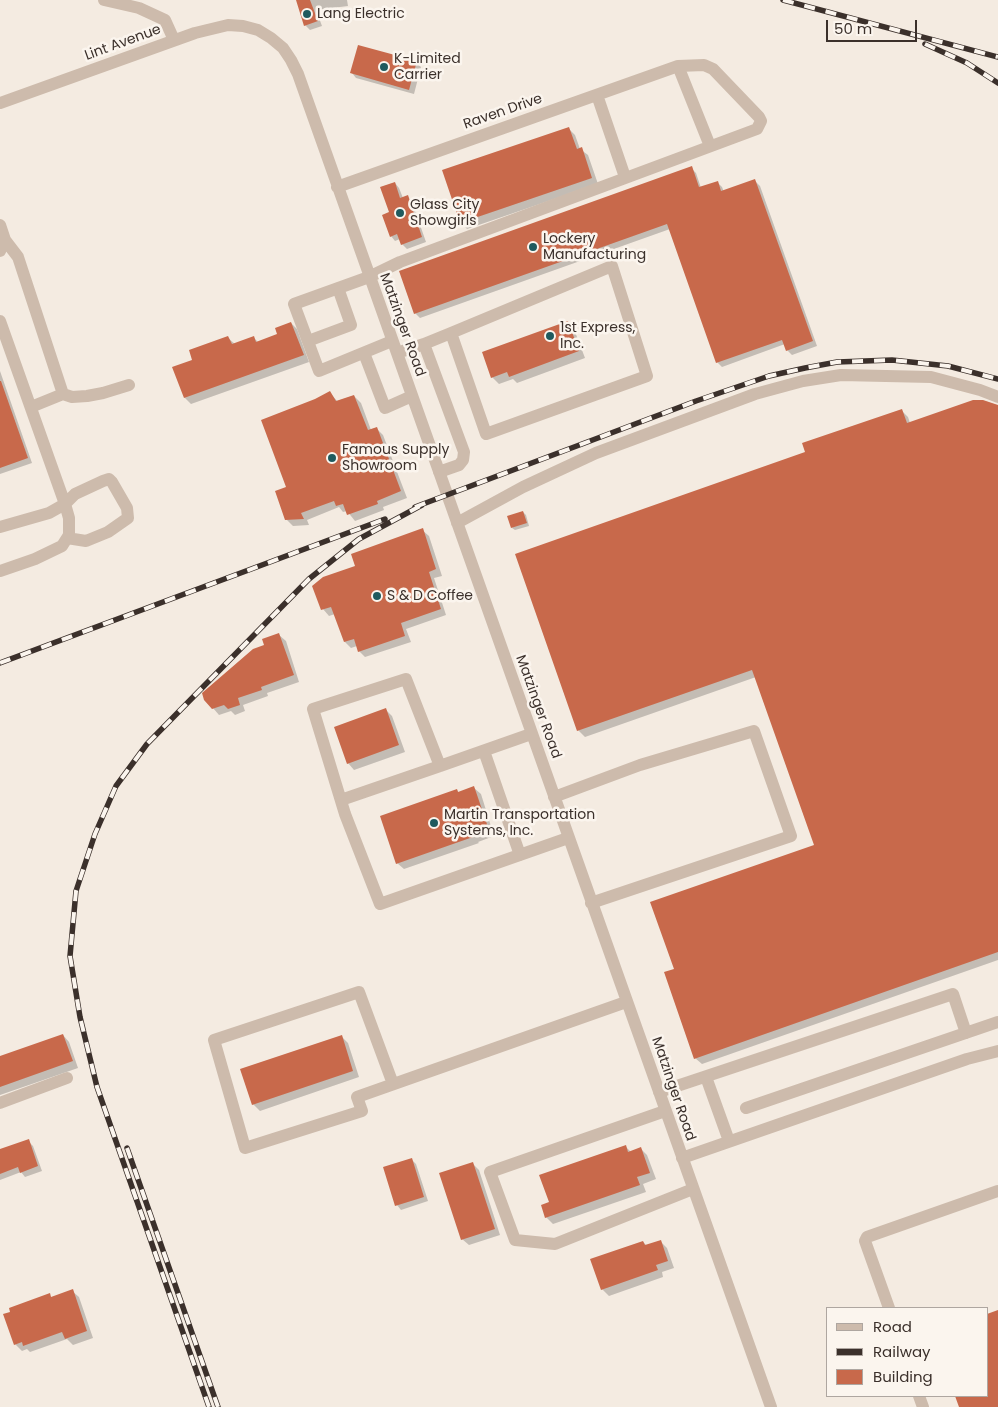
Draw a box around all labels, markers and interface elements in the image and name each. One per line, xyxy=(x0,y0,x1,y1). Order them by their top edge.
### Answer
place label: Lang Electric xyxy=(317,6,405,22)
marker: Lang Electric xyxy=(301,8,313,20)
scale bar xyxy=(828,10,919,42)
text: 50 m xyxy=(834,18,872,39)
street label: Lint Avenue xyxy=(83,21,163,65)
place label: K-Limited Carrier xyxy=(394,51,461,84)
marker: K-Limited Carrier xyxy=(378,61,390,73)
street label: Raven Drive xyxy=(461,91,545,133)
place label: Glass City Showgirls xyxy=(410,197,479,230)
marker: Glass City Showgirls xyxy=(394,207,406,219)
place label: Lockery Manufacturing xyxy=(543,231,646,264)
marker: Lockery Manufacturing xyxy=(527,241,539,253)
street label: Matzinger Road xyxy=(375,271,429,379)
place label: 1st Express, Inc. xyxy=(560,320,635,352)
marker: 1st Express, Inc. xyxy=(544,330,556,342)
place label: Famous Supply Showroom xyxy=(342,442,449,474)
marker: Famous Supply Showroom xyxy=(326,452,338,464)
place label: S & D Coffee xyxy=(387,588,473,604)
marker: S & D Coffee xyxy=(371,590,383,602)
street label: Matzinger Road xyxy=(511,653,565,761)
place label: Martin Transportation Systems, Inc. xyxy=(444,807,595,840)
marker: Martin Transportation Systems, Inc. xyxy=(428,817,440,829)
street label: Matzinger Road xyxy=(647,1035,699,1143)
legend xyxy=(826,1307,988,1397)
text: Road xyxy=(873,1316,912,1337)
text: Railway xyxy=(873,1341,931,1362)
text: Building xyxy=(873,1366,933,1387)

